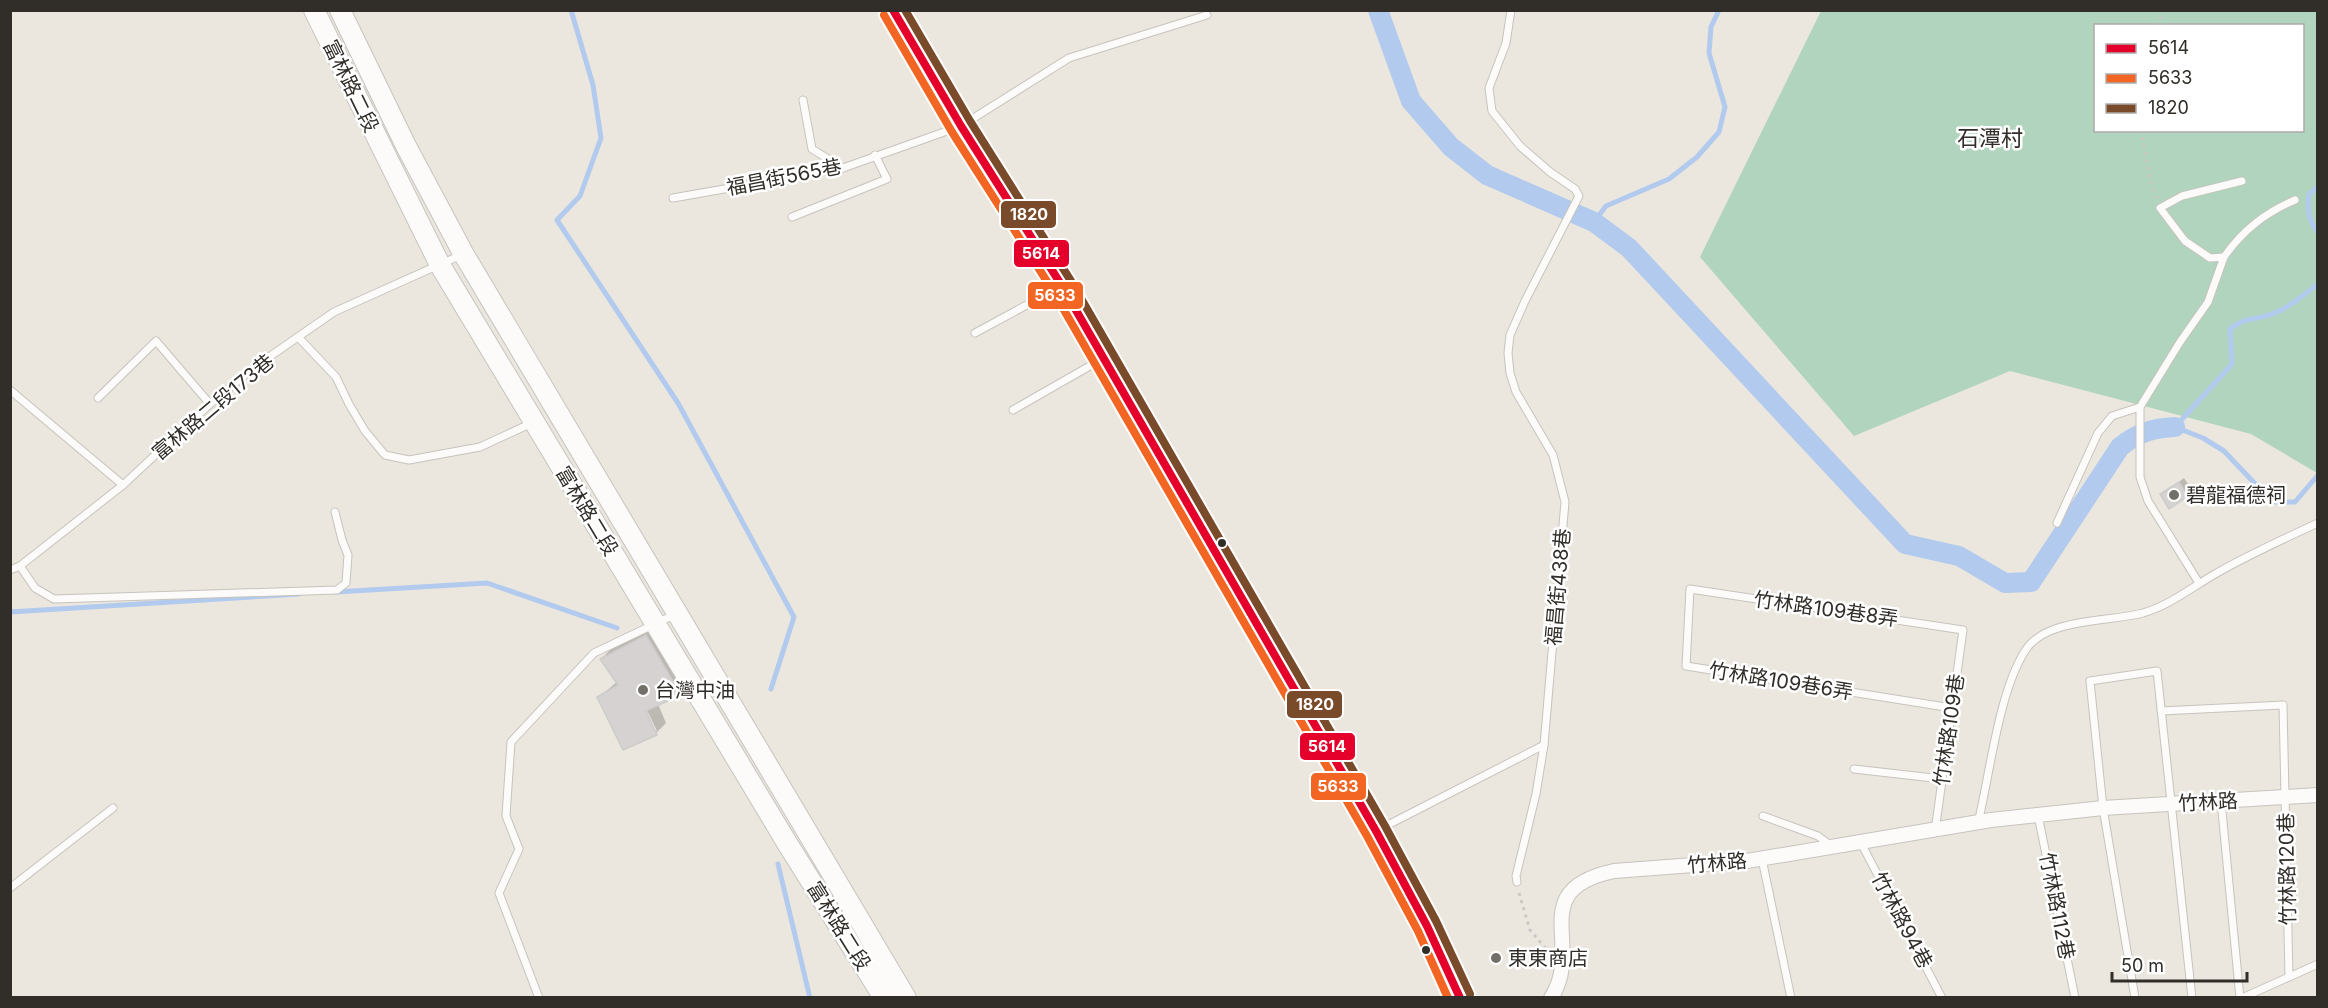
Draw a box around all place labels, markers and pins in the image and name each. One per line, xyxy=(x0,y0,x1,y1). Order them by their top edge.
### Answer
place label: 碧龍福德祠 xyxy=(2186,483,2286,507)
marker: 碧龍福德祠 xyxy=(2167,488,2181,502)
unlabelled marker xyxy=(1216,537,1228,549)
place label: 台灣中油 xyxy=(655,678,735,702)
marker: 台灣中油 xyxy=(636,683,650,697)
unlabelled marker xyxy=(1420,944,1432,956)
place label: 東東商店 xyxy=(1508,946,1588,970)
marker: 東東商店 xyxy=(1489,951,1503,965)

